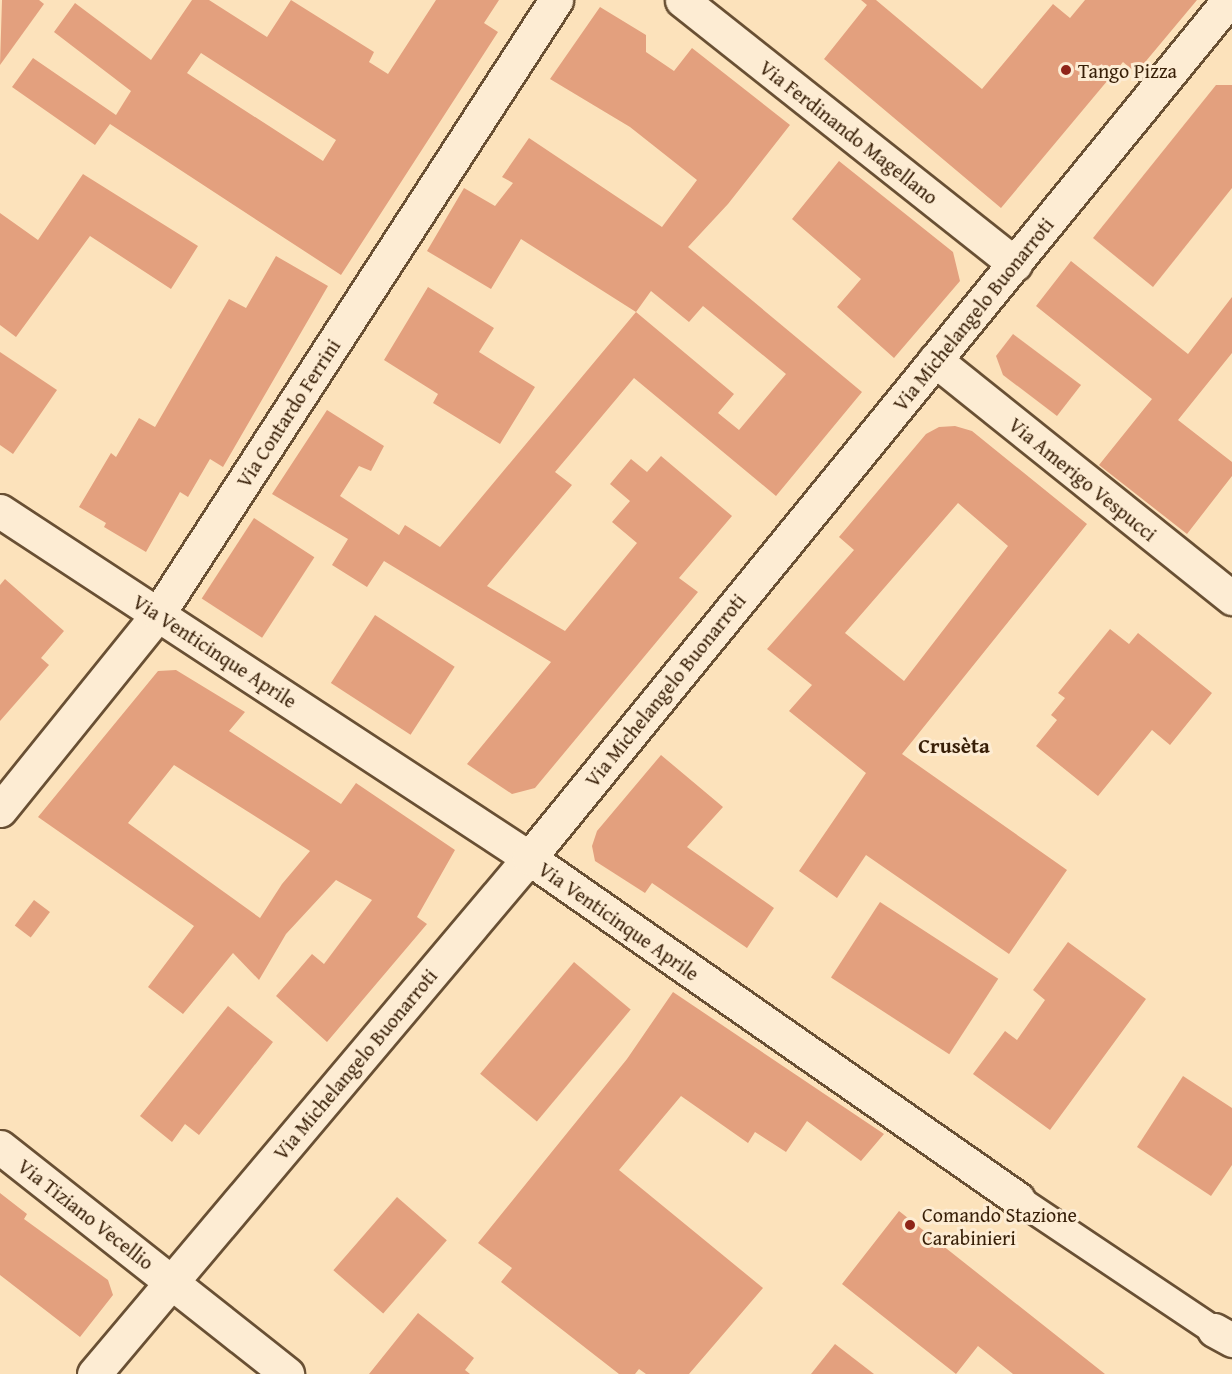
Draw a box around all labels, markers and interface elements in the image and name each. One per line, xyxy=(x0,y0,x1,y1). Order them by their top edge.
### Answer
street label: Via Ferdinando Magellano xyxy=(755,55,943,209)
place label: Tango Pizza xyxy=(1078,58,1177,82)
marker: Tango Pizza xyxy=(1059,63,1073,77)
street label: Via Michelangelo Buonarroti xyxy=(888,213,1058,415)
street label: Via Contardo Ferrini xyxy=(231,334,345,492)
street label: Via Amerigo Vespucci xyxy=(1004,412,1162,546)
street label: Via Venticinque Aprile xyxy=(129,589,301,713)
street label: Via Michelangelo Buonarroti xyxy=(580,589,750,791)
district label: Crusèta xyxy=(918,733,990,759)
street label: Via Venticinque Aprile xyxy=(534,857,704,985)
street label: Via Michelangelo Buonarroti xyxy=(268,964,442,1164)
street label: Via Tiziano Vecellio xyxy=(13,1154,159,1274)
place label: Comando Stazione Carabinieri xyxy=(922,1202,1077,1249)
marker: Comando Stazione Carabinieri xyxy=(903,1218,917,1232)

